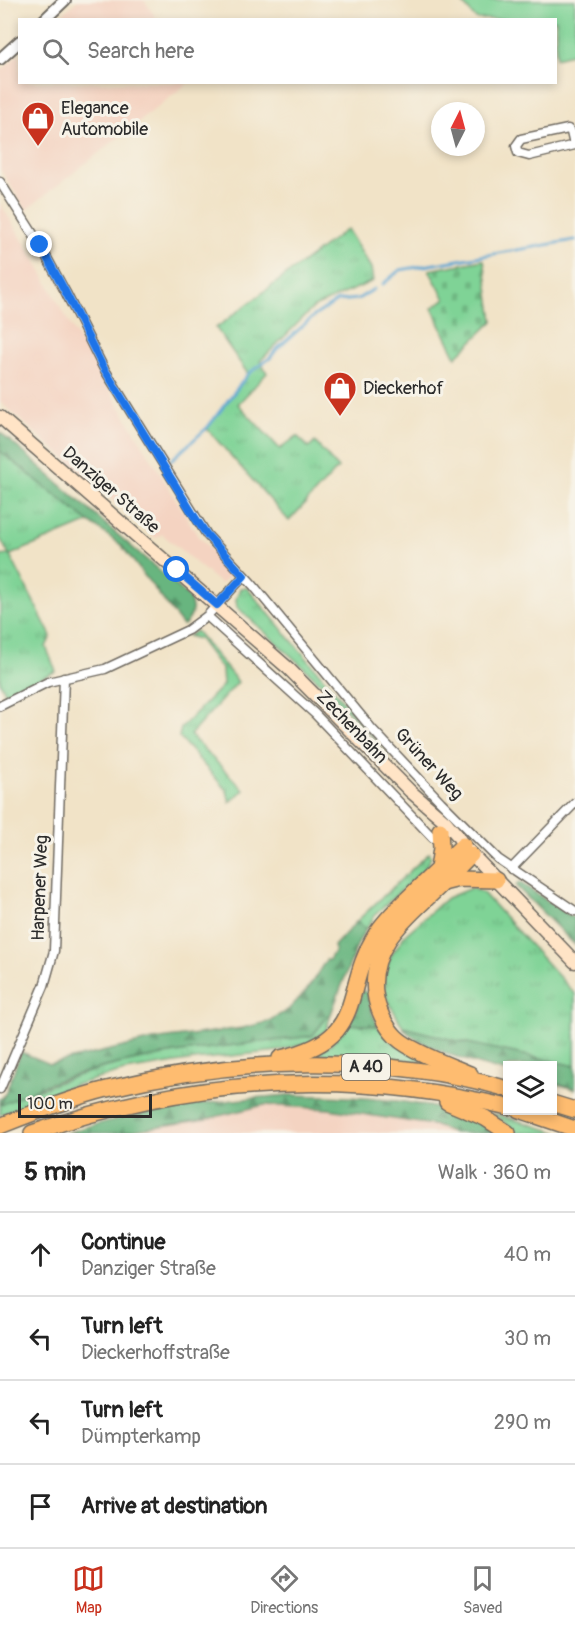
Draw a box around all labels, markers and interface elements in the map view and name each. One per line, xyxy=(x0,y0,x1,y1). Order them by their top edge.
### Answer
search box xyxy=(18,18,557,84)
icon: search xyxy=(39,35,72,68)
text: Search here xyxy=(87,37,194,65)
place label: Elegance Automobile xyxy=(61,97,148,141)
shop icon: Elegance Automobile xyxy=(20,100,56,147)
north arrow xyxy=(431,102,485,156)
route end xyxy=(26,231,52,257)
shop icon: Dieckerhof xyxy=(322,370,358,417)
place label: Dieckerhof xyxy=(363,377,444,400)
street label: Danziger Straße xyxy=(58,442,164,539)
route start xyxy=(163,556,189,582)
street label: Zechenbahn xyxy=(311,685,393,769)
street label: Grüner Weg xyxy=(390,723,468,805)
street label: Harpener Weg xyxy=(27,835,53,941)
road number: A 40 xyxy=(342,1054,390,1080)
map controls xyxy=(503,1061,557,1115)
button: layers xyxy=(503,1061,557,1115)
scale bar xyxy=(18,1091,152,1118)
text: 100 m xyxy=(27,1094,73,1114)
text: 5 min xyxy=(24,1156,86,1188)
text: Walk · 360 m xyxy=(438,1160,551,1185)
text: Continue xyxy=(81,1228,165,1256)
icon: ahead xyxy=(24,1238,57,1271)
text: 40 m xyxy=(504,1242,551,1267)
text: Danziger Straße xyxy=(81,1256,216,1281)
text: Turn left xyxy=(81,1312,163,1340)
icon: left xyxy=(24,1322,57,1355)
text: 30 m xyxy=(504,1326,551,1351)
text: Dieckerhoffstraße xyxy=(81,1340,230,1365)
text: Turn left xyxy=(81,1396,163,1424)
icon: left xyxy=(24,1406,57,1439)
text: 290 m xyxy=(494,1410,551,1435)
text: Dümpterkamp xyxy=(81,1424,201,1449)
icon: arrive xyxy=(24,1490,57,1523)
text: Arrive at destination xyxy=(81,1492,267,1520)
tab: Map xyxy=(72,1562,105,1618)
tab: Directions xyxy=(250,1562,318,1618)
tab: Saved xyxy=(463,1562,503,1618)

